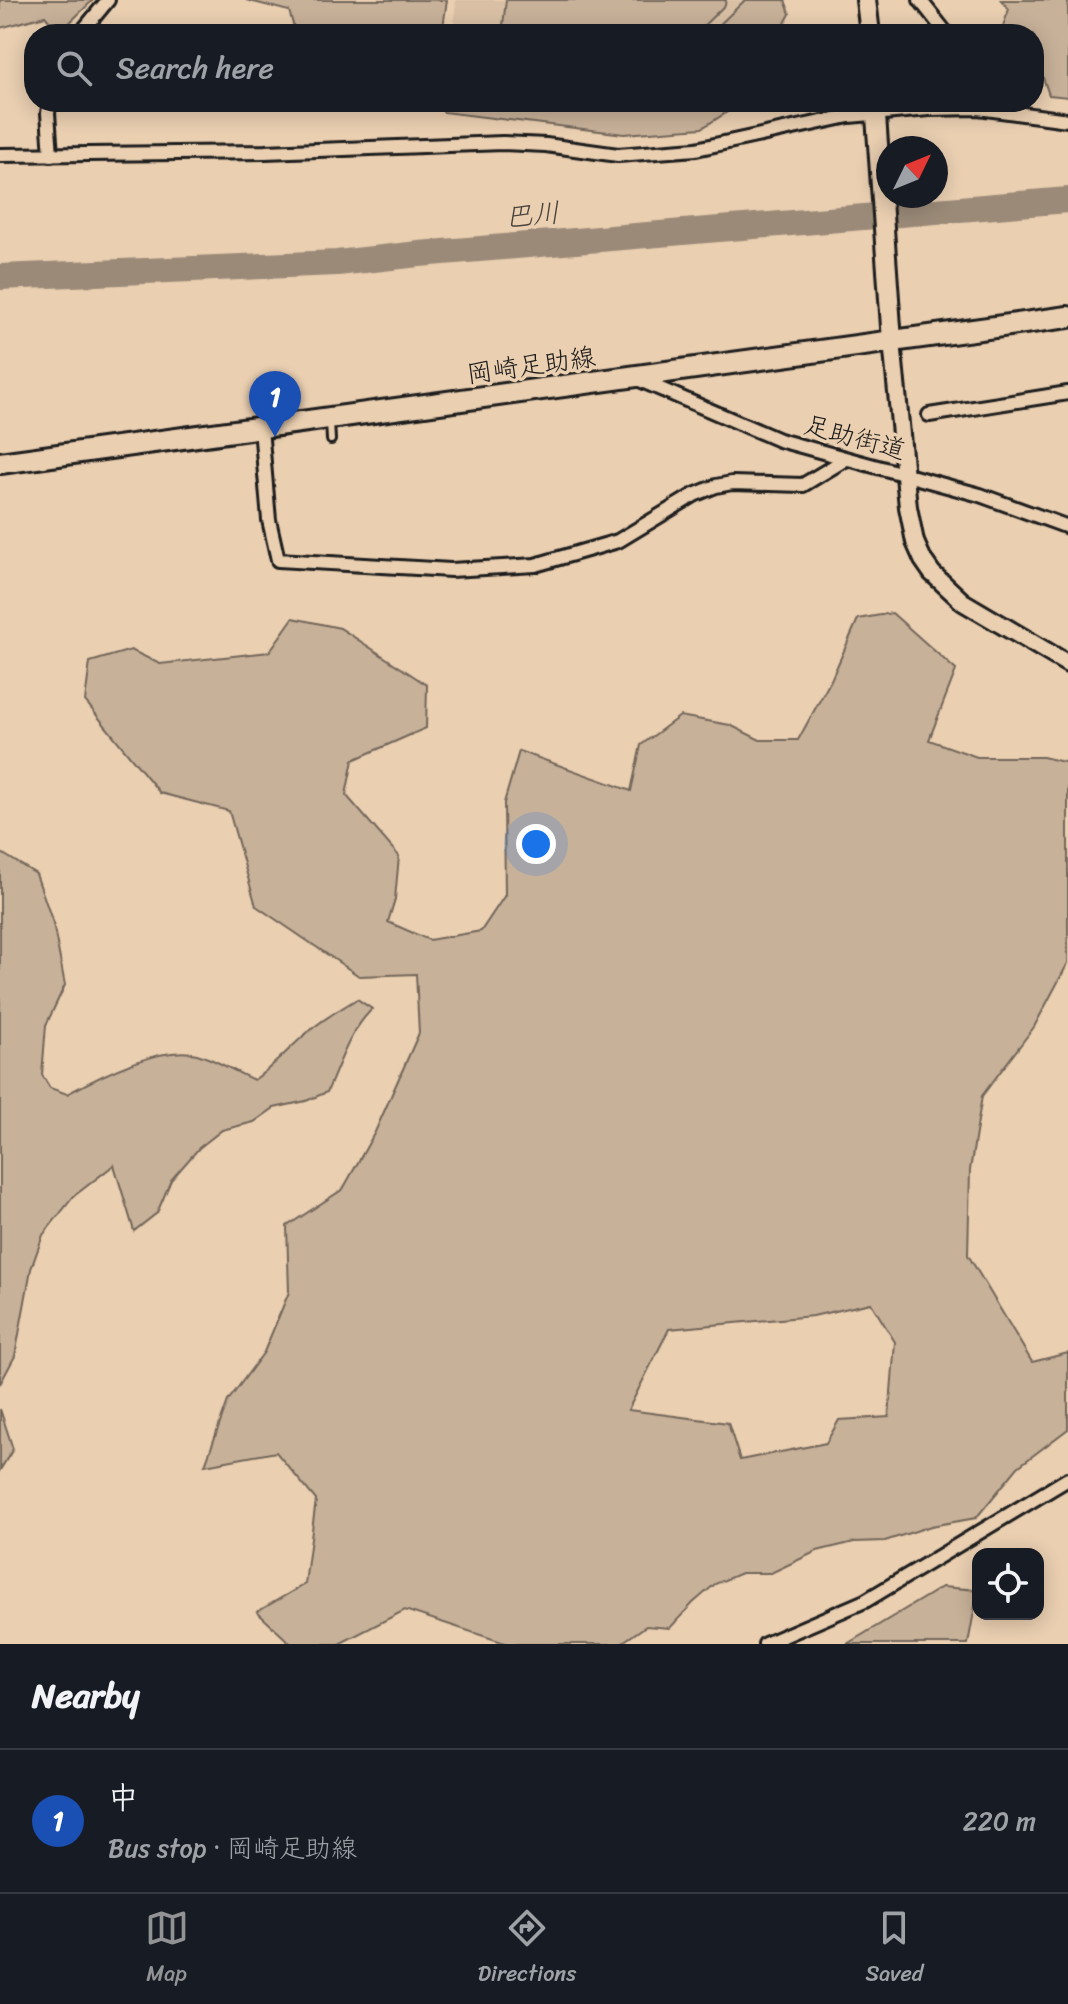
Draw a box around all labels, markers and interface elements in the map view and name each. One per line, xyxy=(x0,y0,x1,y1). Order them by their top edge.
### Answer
search box xyxy=(24,24,1044,112)
text: Search here xyxy=(116,41,274,95)
icon: search xyxy=(52,46,96,90)
north arrow xyxy=(876,136,948,208)
water label: 巴川 xyxy=(502,188,562,241)
street label: 岡崎足助線 xyxy=(463,333,599,397)
pin: 1 xyxy=(249,371,301,437)
street label: 足助街道 xyxy=(799,401,911,473)
your location xyxy=(516,824,556,864)
map controls xyxy=(972,1548,1044,1620)
button: locate xyxy=(972,1548,1044,1620)
text: Nearby xyxy=(32,1666,140,1726)
text: 中 xyxy=(108,1771,138,1825)
text: 1 xyxy=(52,1798,64,1844)
text: 220 m xyxy=(963,1798,1036,1844)
text: Bus stop · 岡崎足助線 xyxy=(108,1825,357,1871)
tab: Map xyxy=(145,1906,189,1993)
tab: Directions xyxy=(478,1906,576,1993)
tab: Saved xyxy=(865,1906,923,1993)

